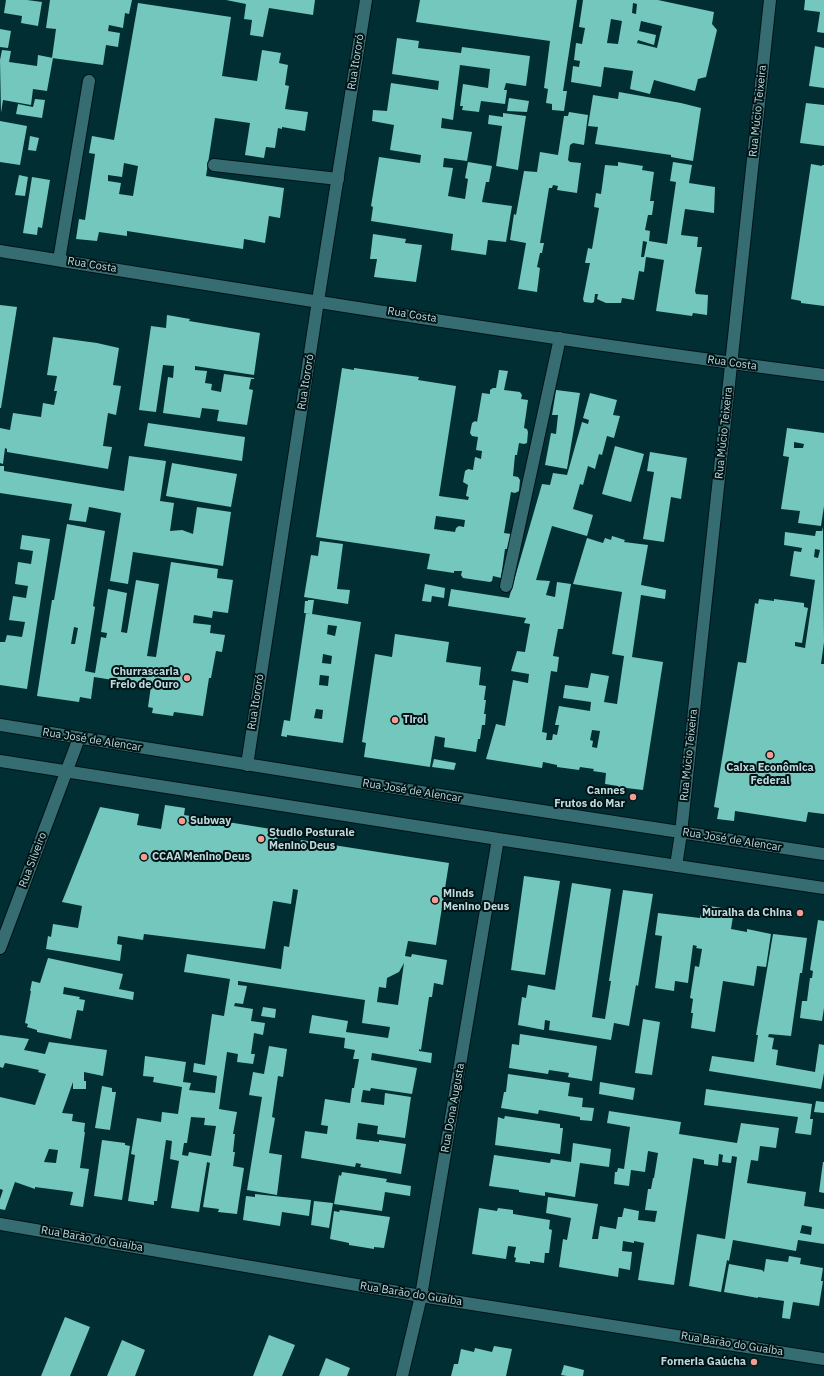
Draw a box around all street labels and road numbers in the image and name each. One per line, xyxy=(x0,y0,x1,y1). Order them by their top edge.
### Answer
street label: Rua Itororó xyxy=(345,33,367,91)
street label: Rua Múcio Teixeira xyxy=(747,64,769,158)
street label: Rua Costa xyxy=(66,255,118,275)
street label: Rua Costa xyxy=(386,305,438,325)
street label: Rua Itororó xyxy=(295,353,317,411)
street label: Rua Costa xyxy=(706,353,758,373)
street label: Rua Múcio Teixeira xyxy=(713,386,735,480)
street label: Rua Itororó xyxy=(245,673,267,731)
street label: Rua Múcio Teixeira xyxy=(678,708,700,802)
street label: Rua José de Alencar xyxy=(41,726,143,754)
street label: Rua José de Alencar xyxy=(361,777,463,805)
street label: Rua José de Alencar xyxy=(681,826,783,854)
street label: Rua Silveiro xyxy=(16,831,50,889)
street label: Rua Dona Augusta xyxy=(439,1062,467,1154)
street label: Rua Barão do Guaíba xyxy=(40,1224,144,1254)
street label: Rua Barão do Guaíba xyxy=(359,1279,463,1309)
street label: Rua Barão do Guaíba xyxy=(680,1329,784,1359)

